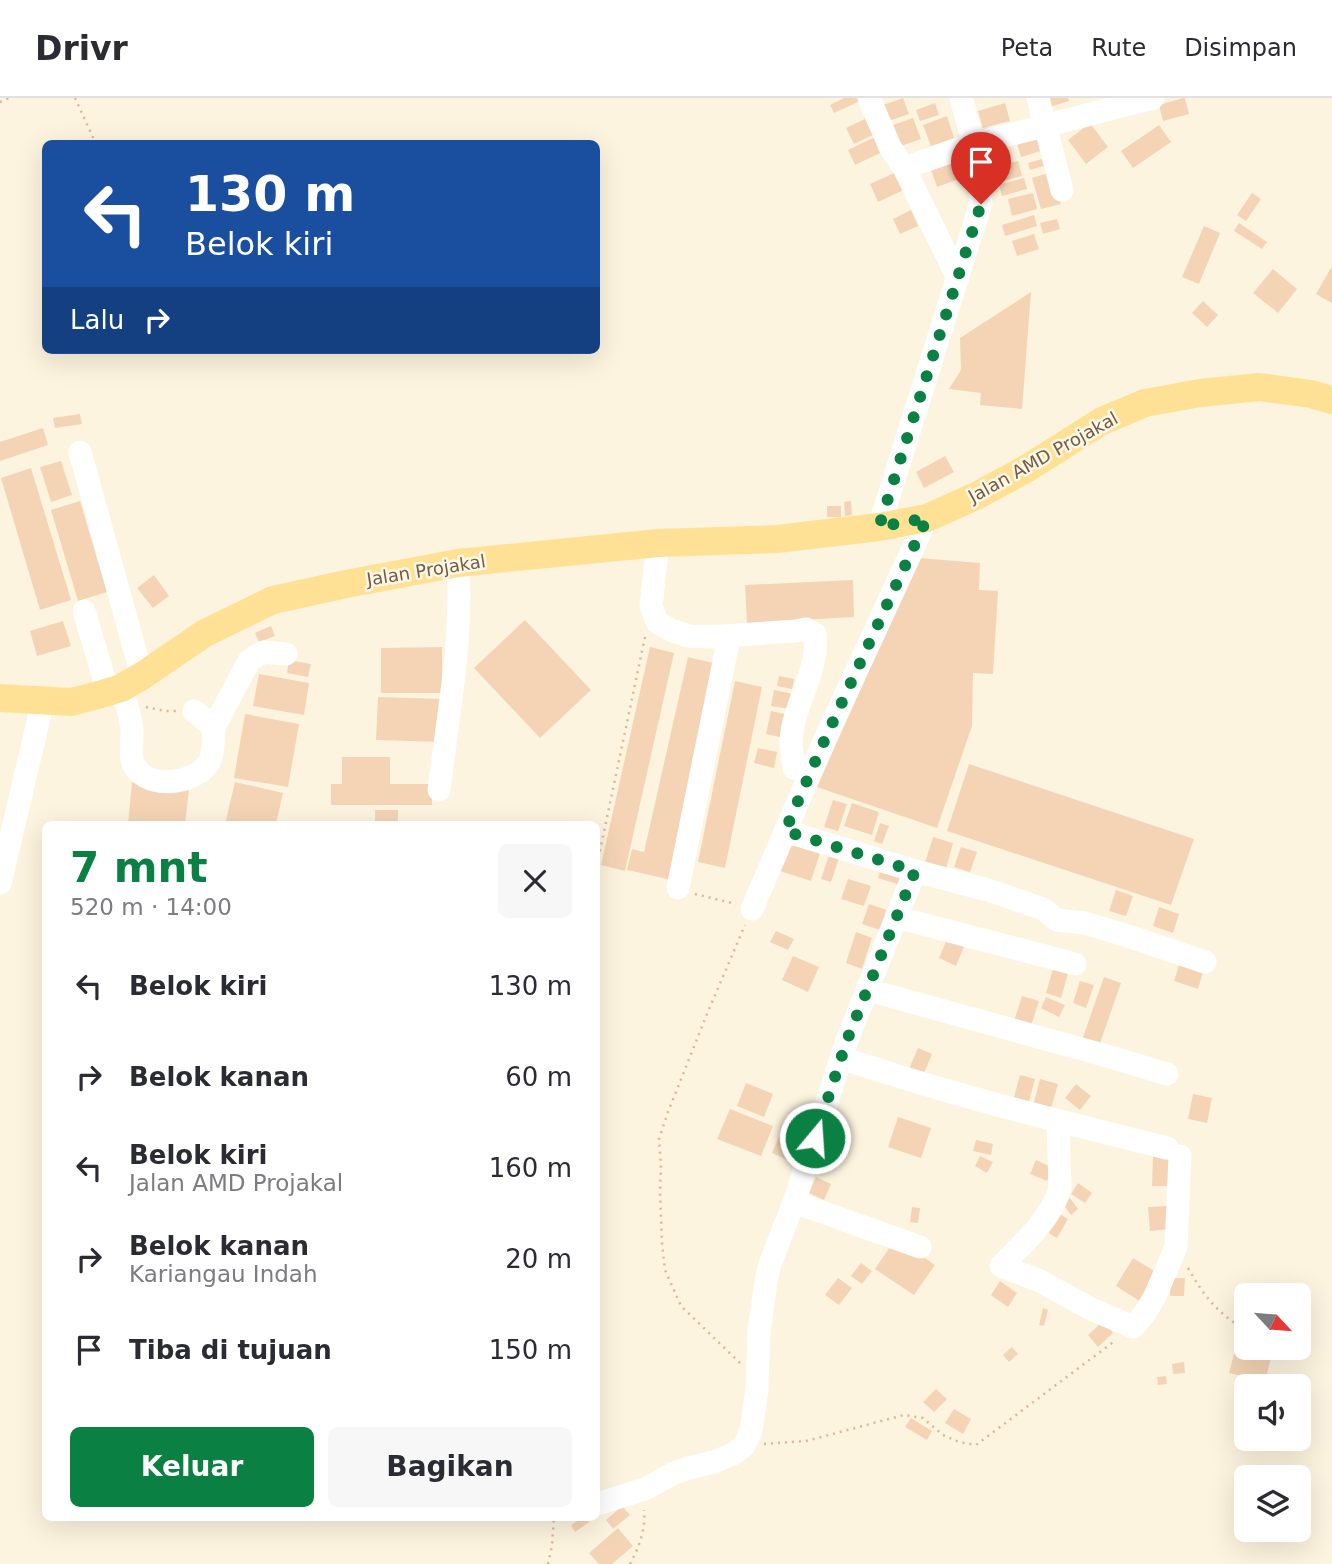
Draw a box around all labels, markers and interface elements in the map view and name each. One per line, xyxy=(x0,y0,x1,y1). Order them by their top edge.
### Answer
text: Drivr xyxy=(35,29,128,68)
text: Peta xyxy=(1001,34,1053,62)
text: Rute xyxy=(1091,34,1146,62)
text: Disimpan xyxy=(1184,34,1297,62)
pin xyxy=(951,132,1011,204)
icon: arrive xyxy=(962,143,1000,181)
text: 130 m xyxy=(185,166,355,223)
icon: left xyxy=(70,168,161,259)
text: Belok kiri xyxy=(185,225,333,263)
icon: right xyxy=(138,301,176,339)
text: Lalu xyxy=(70,305,124,335)
street label: Jalan AMD Projakal xyxy=(964,407,1121,507)
street label: Jalan Projakal xyxy=(364,550,487,590)
text: 7 mnt xyxy=(70,843,208,892)
button: close xyxy=(498,844,572,918)
text: 520 m · 14:00 xyxy=(70,894,232,920)
icon: left xyxy=(70,967,108,1005)
text: Belok kiri xyxy=(129,971,268,1001)
text: 130 m xyxy=(489,971,572,1001)
icon: right xyxy=(70,1058,108,1096)
text: Belok kanan xyxy=(129,1062,309,1092)
text: 60 m xyxy=(505,1062,572,1092)
position arrow xyxy=(778,1101,852,1175)
text: Belok kiri xyxy=(129,1140,268,1170)
icon: left xyxy=(70,1149,108,1187)
text: 160 m xyxy=(489,1153,572,1183)
text: Jalan AMD Projakal xyxy=(129,1170,343,1196)
text: Belok kanan xyxy=(129,1231,309,1261)
icon: right xyxy=(70,1240,108,1278)
text: 20 m xyxy=(505,1244,572,1274)
text: Kariangau Indah xyxy=(129,1261,318,1287)
north arrow xyxy=(1234,1283,1311,1360)
map controls xyxy=(1234,1283,1311,1542)
icon: arrive xyxy=(70,1331,108,1369)
text: Tiba di tujuan xyxy=(129,1335,332,1365)
text: 150 m xyxy=(489,1335,572,1365)
button: sound xyxy=(1234,1374,1311,1451)
button: Keluar xyxy=(70,1427,314,1507)
button: Bagikan xyxy=(328,1427,572,1507)
button: layers xyxy=(1234,1465,1311,1542)

